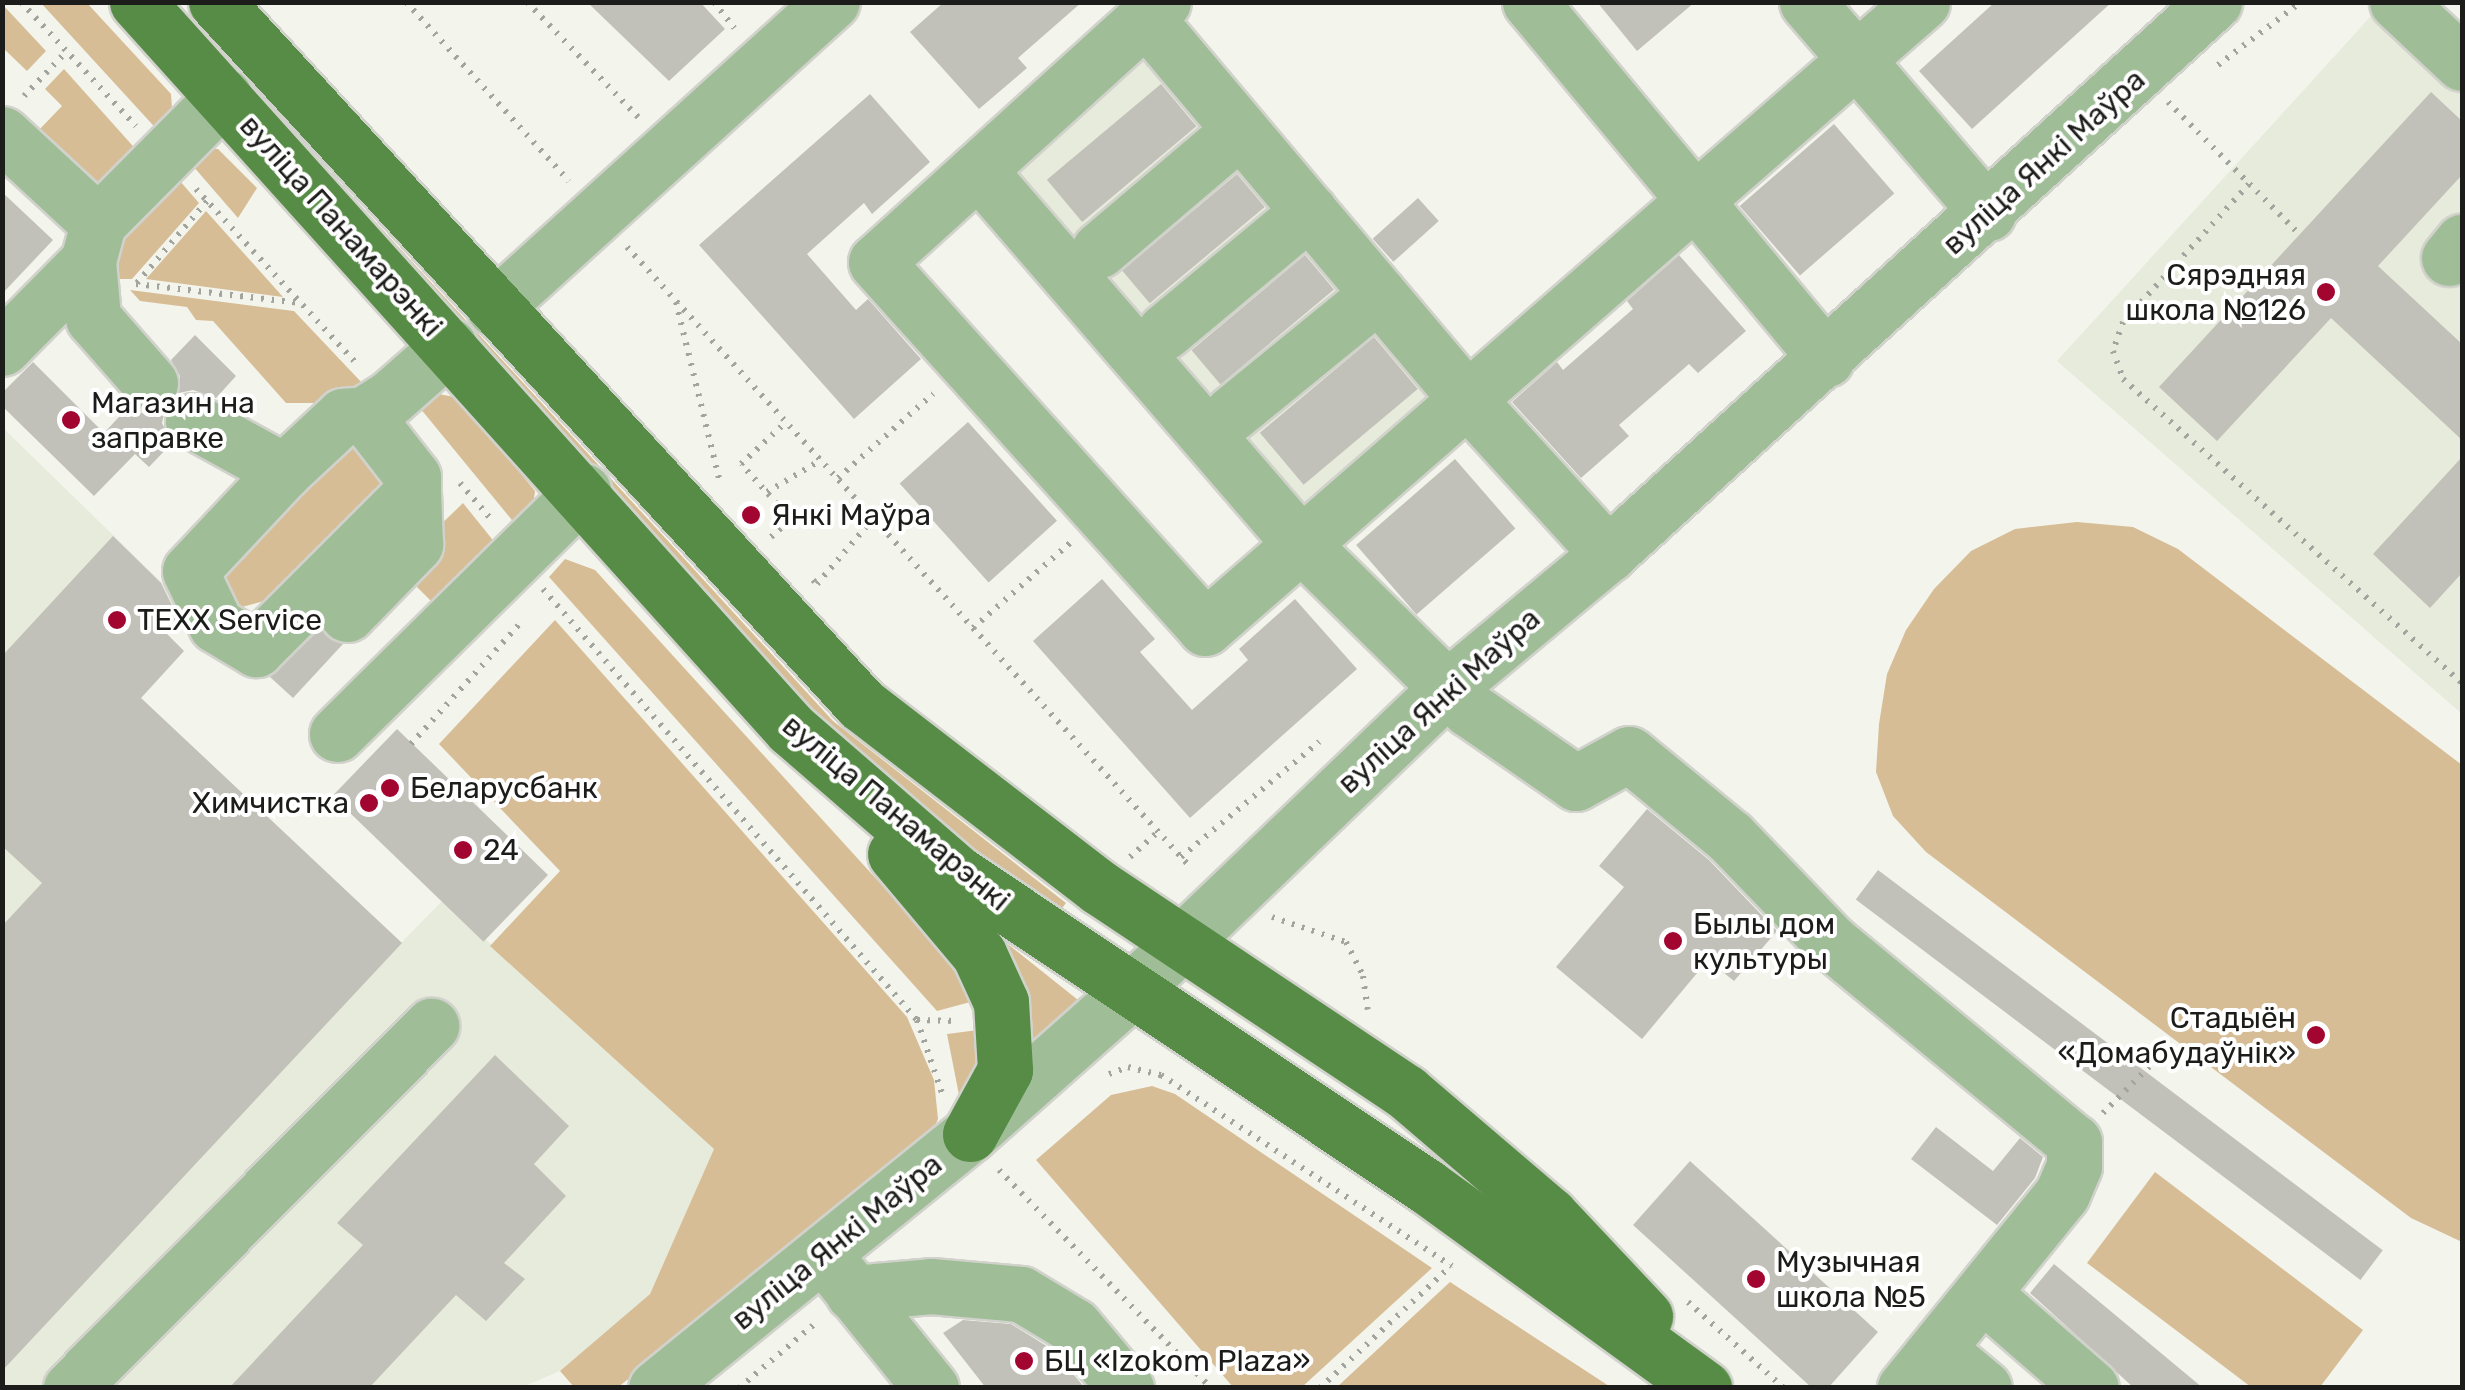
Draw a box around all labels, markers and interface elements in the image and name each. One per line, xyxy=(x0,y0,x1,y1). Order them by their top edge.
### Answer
street label: вуліца Янкі Маўра xyxy=(1936,62,2152,262)
street label: вуліца Панамарэнкі xyxy=(232,108,450,344)
place label: Сярэдняя школа №126 xyxy=(2126,257,2306,328)
marker: Сярэдняя школа №126 xyxy=(2315,281,2337,303)
place label: Магазин на заправке xyxy=(91,385,255,456)
marker: Магазин на заправке xyxy=(60,409,82,431)
place label: Янкі Маўра xyxy=(771,497,931,533)
marker: Янкі Маўра xyxy=(740,504,762,526)
street label: вуліца Янкі Маўра xyxy=(1331,601,1547,801)
place label: TEXX Service xyxy=(137,602,322,638)
marker: TEXX Service xyxy=(106,609,128,631)
street label: вуліца Панамарэнкі xyxy=(775,707,1017,919)
place label: Беларусбанк xyxy=(410,770,598,806)
marker: Беларусбанк xyxy=(379,777,401,799)
place label: Химчистка xyxy=(192,785,349,821)
marker: Химчистка xyxy=(358,792,380,814)
place label: 24 xyxy=(483,832,519,868)
marker: 24 xyxy=(452,839,474,861)
place label: Былы дом культуры xyxy=(1693,906,1835,976)
marker: Былы дом культуры xyxy=(1662,930,1684,952)
place label: Стадыён «Домабудаўнік» xyxy=(2058,1000,2296,1070)
marker: Стадыён «Домабудаўнік» xyxy=(2305,1024,2327,1046)
street label: вуліца Янкі Маўра xyxy=(725,1146,949,1338)
place label: Музычная школа №5 xyxy=(1776,1244,1926,1314)
marker: Музычная школа №5 xyxy=(1745,1268,1767,1290)
place label: БЦ «Izokom Plaza» xyxy=(1044,1343,1310,1379)
marker: БЦ «Izokom Plaza» xyxy=(1013,1350,1035,1372)

